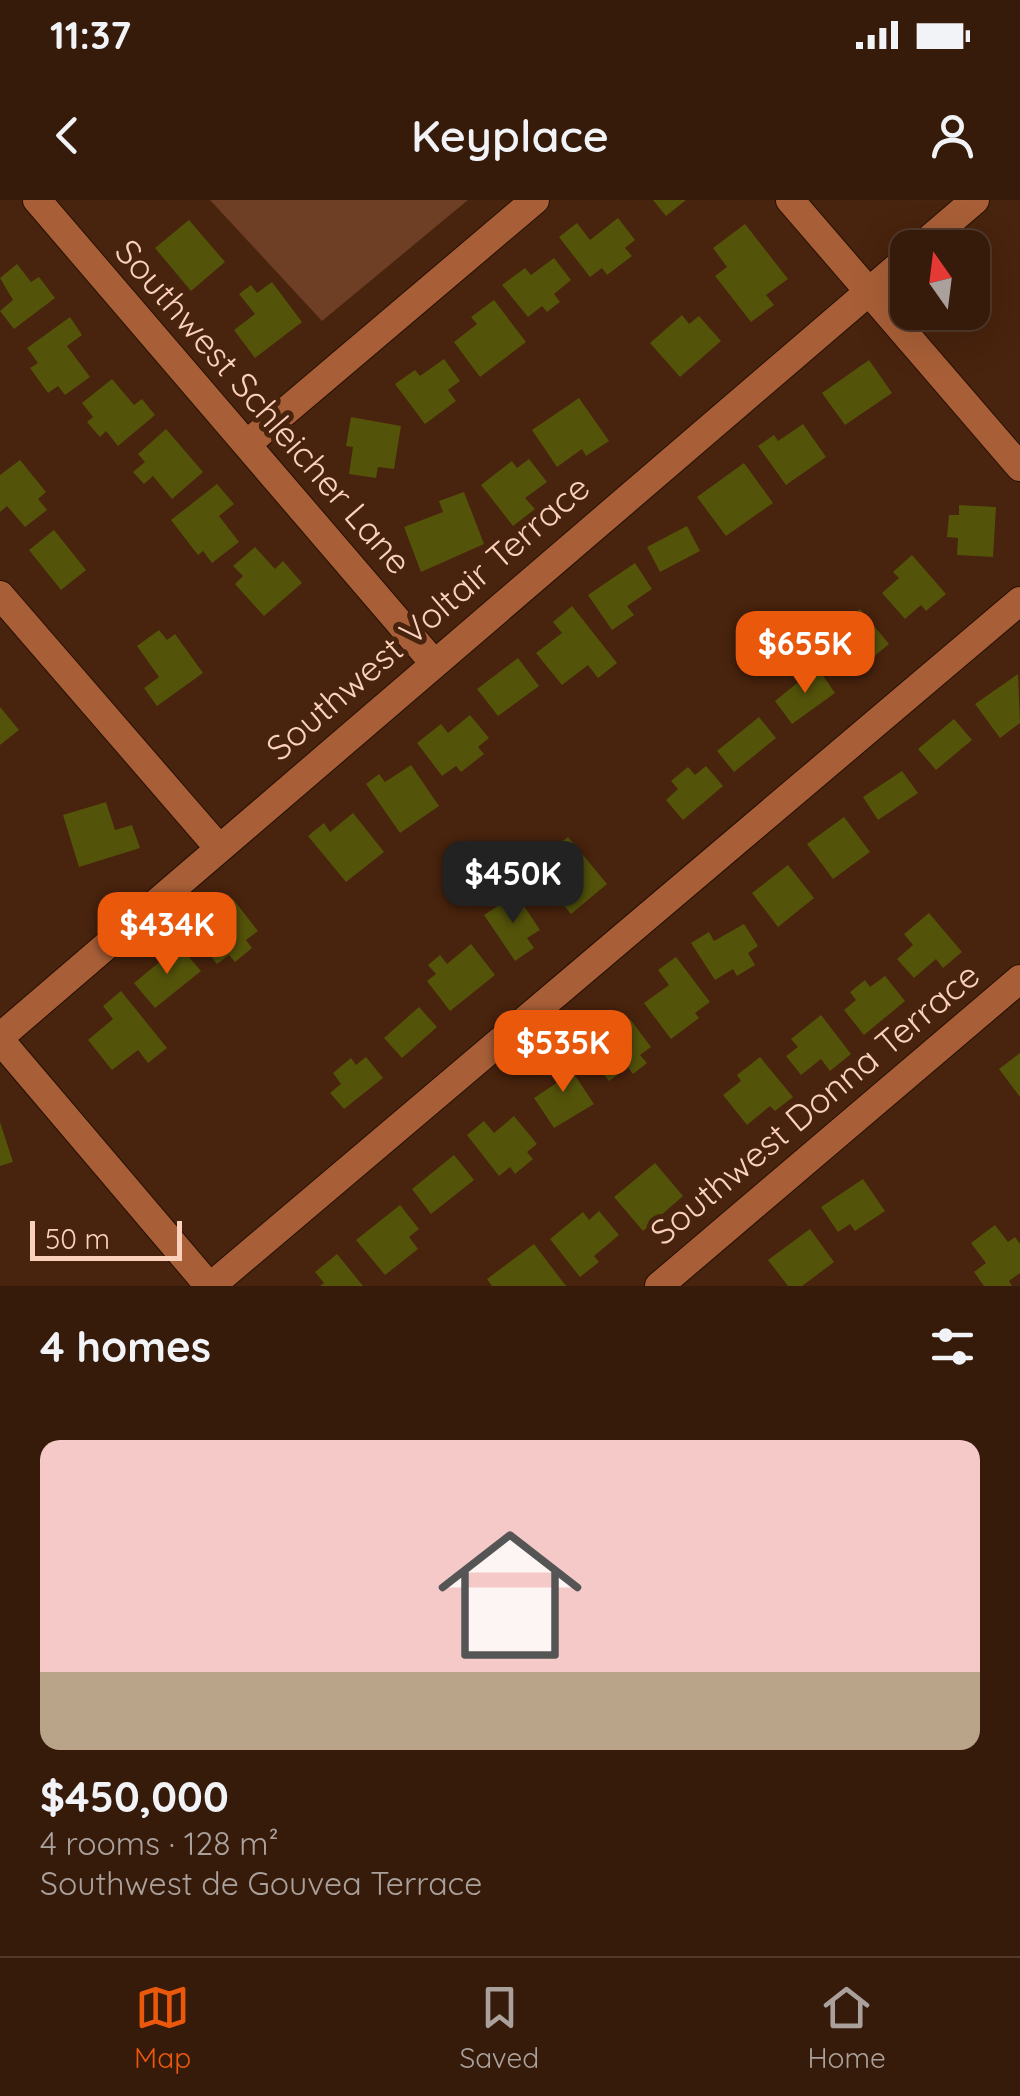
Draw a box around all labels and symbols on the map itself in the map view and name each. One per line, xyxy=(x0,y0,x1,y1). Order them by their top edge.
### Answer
street label: Southwest Schleicher Lane xyxy=(106,230,421,583)
north arrow xyxy=(890,230,990,330)
street label: Southwest Voltair Terrace xyxy=(257,465,598,770)
pin: $655K xyxy=(735,611,875,696)
pin: $450K xyxy=(443,841,583,926)
pin: $434K xyxy=(97,892,237,977)
street label: Southwest Donna Terrace xyxy=(641,952,988,1254)
pin: $535K xyxy=(493,1010,633,1095)
scale bar xyxy=(30,1216,182,1260)

